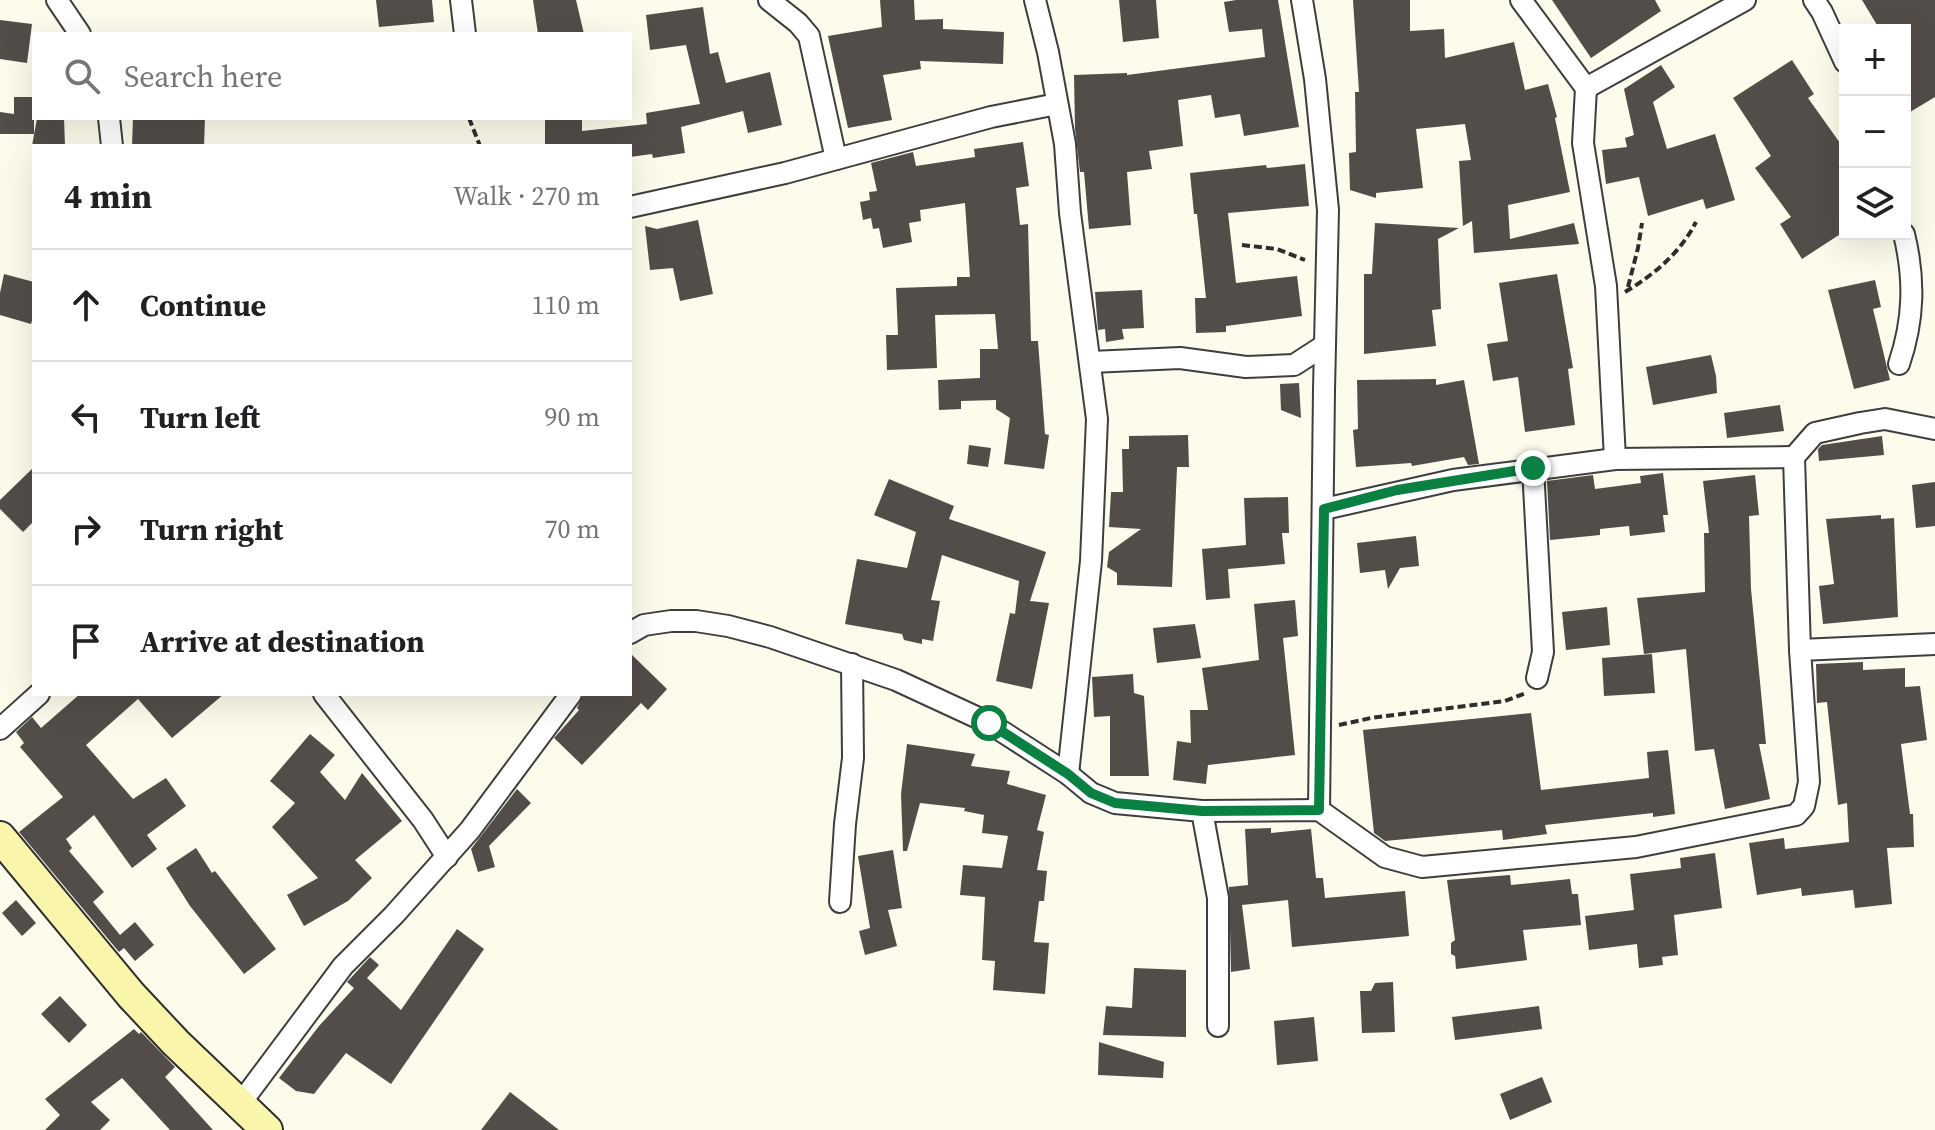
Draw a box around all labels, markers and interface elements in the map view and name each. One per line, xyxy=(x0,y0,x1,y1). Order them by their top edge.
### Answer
map controls xyxy=(1839,24,1911,240)
button: + xyxy=(1839,24,1911,96)
search box xyxy=(32,32,632,120)
icon: search xyxy=(60,54,104,98)
text: Search here xyxy=(124,56,282,97)
button: − xyxy=(1839,96,1911,168)
button: layers xyxy=(1839,168,1911,240)
text: 4 min xyxy=(64,173,152,219)
text: Walk · 270 m xyxy=(453,178,600,214)
icon: ahead xyxy=(64,283,108,327)
text: Continue xyxy=(140,285,266,326)
text: 110 m xyxy=(532,287,600,323)
icon: left xyxy=(64,395,108,439)
text: Turn left xyxy=(140,397,260,438)
text: 90 m xyxy=(545,399,600,435)
route end xyxy=(1515,450,1551,486)
icon: right xyxy=(64,507,108,551)
text: Turn right xyxy=(140,509,283,550)
text: 70 m xyxy=(545,511,600,547)
icon: arrive xyxy=(64,619,108,663)
text: Arrive at destination xyxy=(140,621,425,662)
route start xyxy=(971,705,1007,741)

